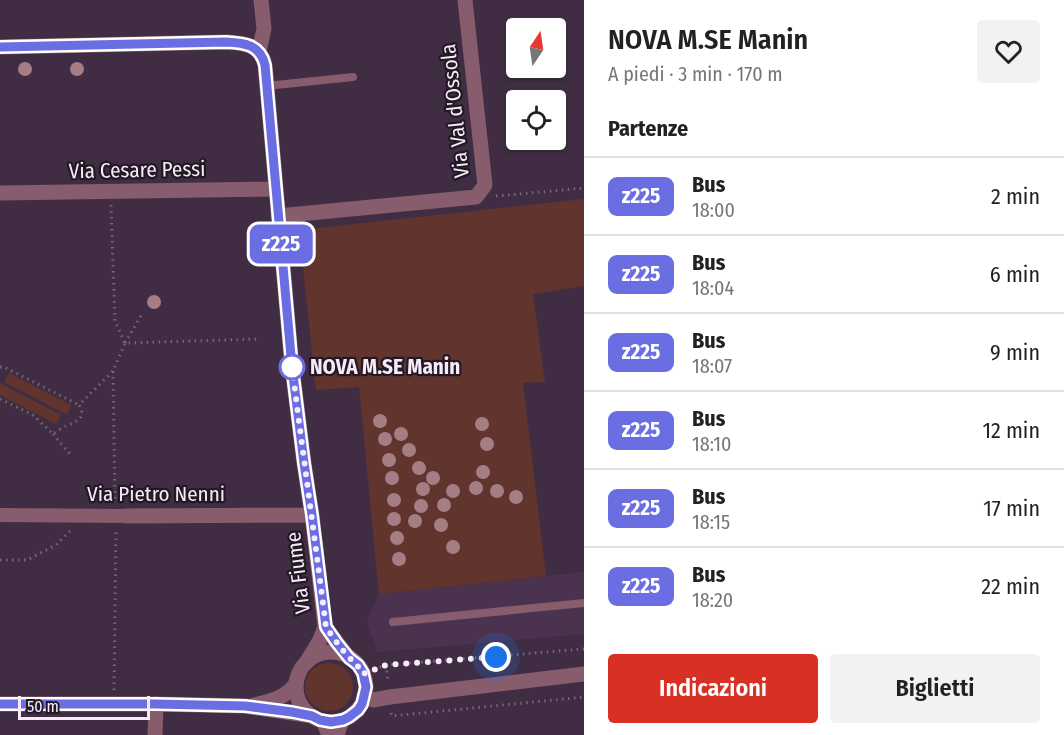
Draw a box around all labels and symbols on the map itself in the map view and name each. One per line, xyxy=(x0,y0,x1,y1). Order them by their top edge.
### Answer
north arrow xyxy=(506,18,566,78)
street label: Via Val d'Ossola xyxy=(435,43,475,179)
street label: Via Cesare Pessi xyxy=(68,156,206,184)
line badge: z225 xyxy=(239,224,323,264)
marker: NOVA M.SE Manin xyxy=(279,354,305,380)
place label: NOVA M.SE Manin xyxy=(310,354,460,380)
street label: Via Pietro Nenni xyxy=(87,481,225,507)
street label: Via Fiume xyxy=(280,530,316,616)
your location xyxy=(481,642,511,672)
scale bar xyxy=(18,693,150,720)

